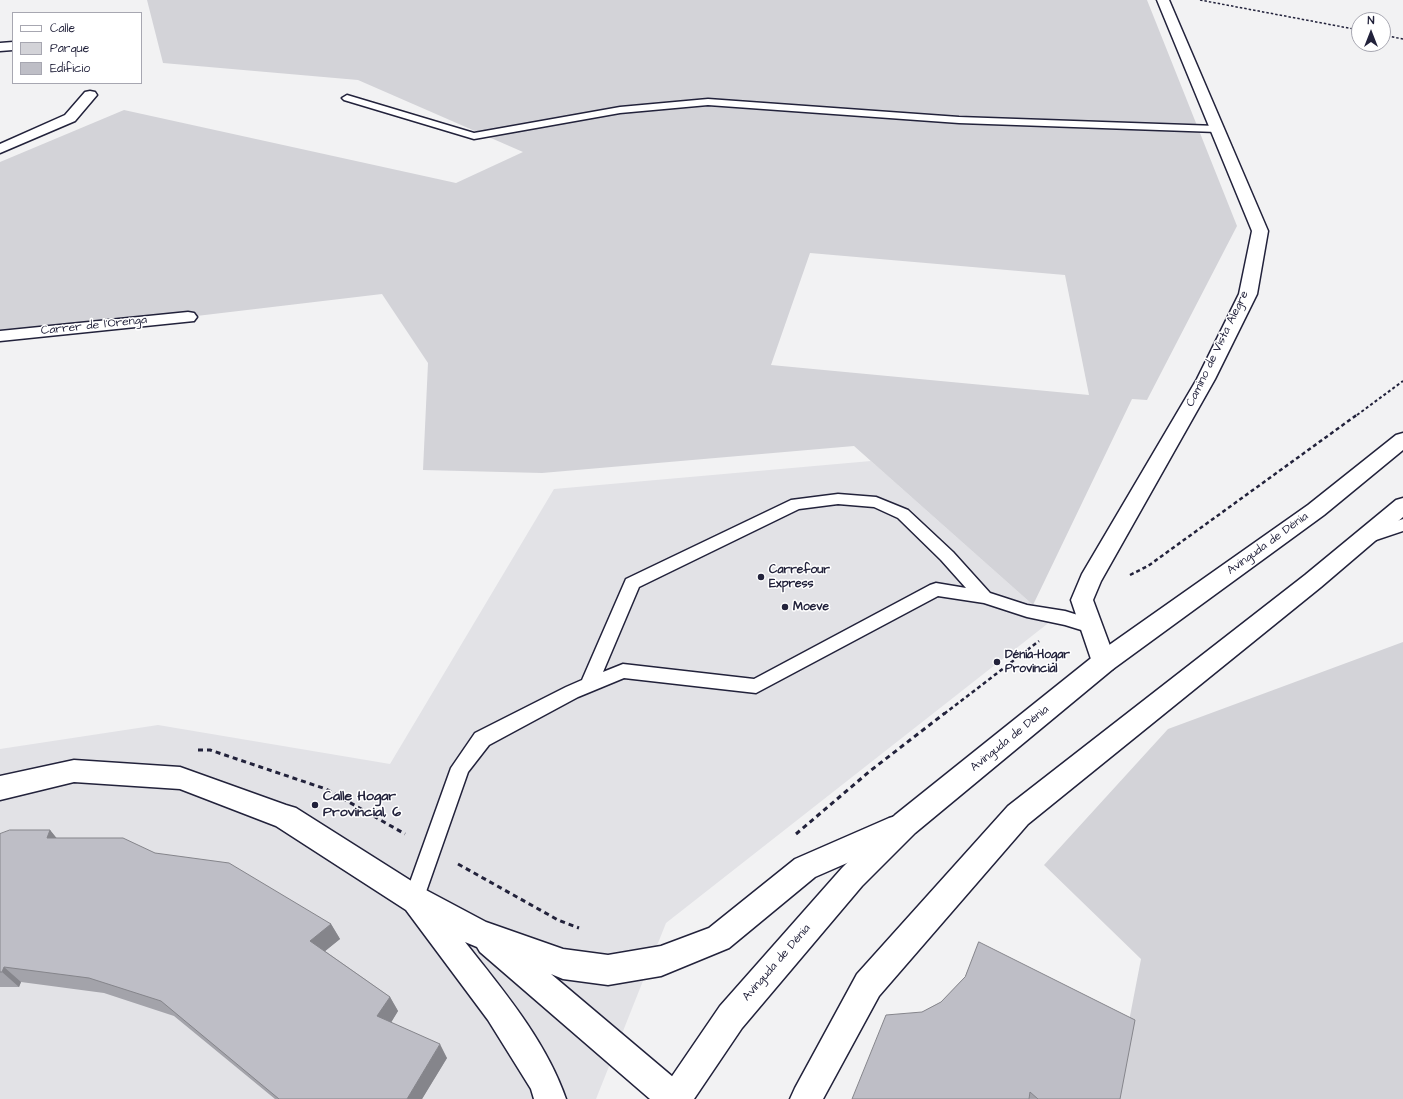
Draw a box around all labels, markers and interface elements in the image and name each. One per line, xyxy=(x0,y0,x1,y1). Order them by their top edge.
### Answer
legend xyxy=(12,12,142,84)
north arrow xyxy=(1351,12,1391,52)
text: N xyxy=(1368,13,1374,28)
text: Calle xyxy=(50,20,75,37)
text: Parque xyxy=(50,40,89,57)
text: Edificio xyxy=(50,60,90,77)
street label: Camino de Vista Alegre xyxy=(1184,289,1252,409)
street label: Carrer de l'Orenga xyxy=(40,313,148,339)
street label: Avinguda de Dénia xyxy=(1225,510,1311,578)
place label: Carrefour Express xyxy=(769,563,830,591)
marker: Carrefour Express xyxy=(756,572,766,582)
place label: Moeve xyxy=(793,600,829,614)
marker: Moeve xyxy=(780,602,790,612)
place label: Dénia-Hogar Provincial xyxy=(1005,648,1070,676)
marker: Dénia-Hogar Provincial xyxy=(992,657,1002,667)
street label: Avinguda de Dénia xyxy=(968,703,1052,775)
place label: Calle Hogar Provincial, 6 xyxy=(323,789,401,822)
marker: Calle Hogar Provincial, 6 xyxy=(310,800,320,810)
street label: Avinguda de Dénia xyxy=(740,922,814,1004)

